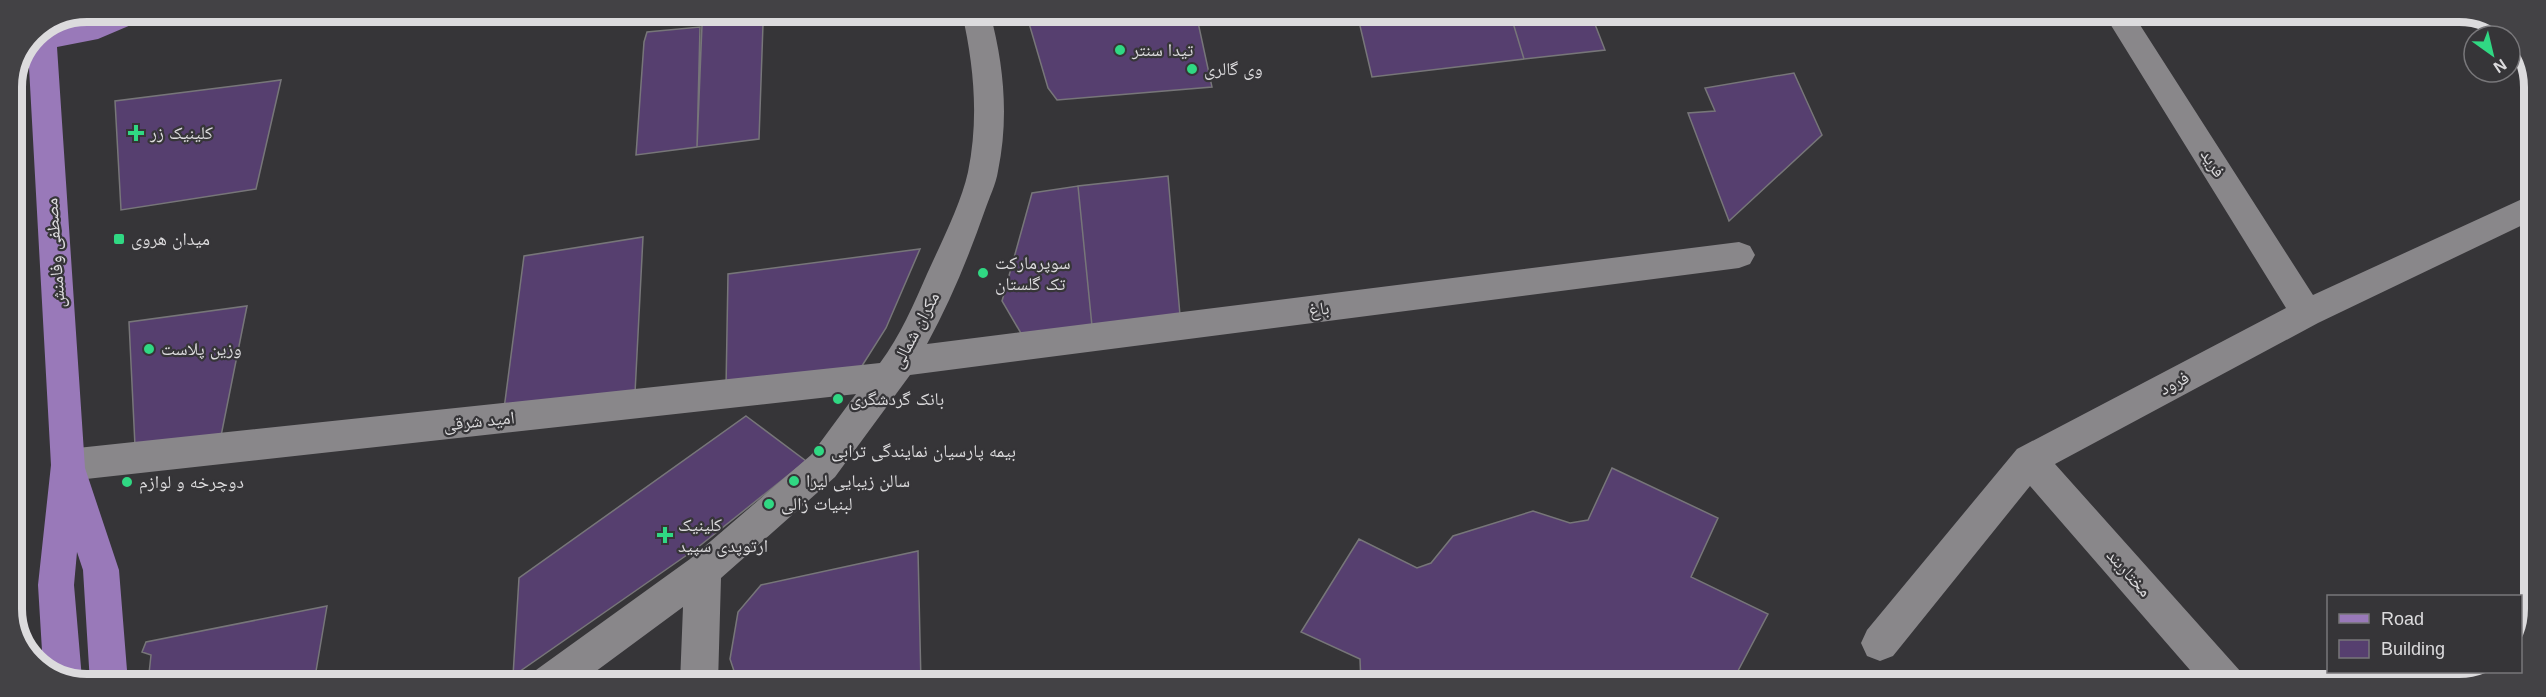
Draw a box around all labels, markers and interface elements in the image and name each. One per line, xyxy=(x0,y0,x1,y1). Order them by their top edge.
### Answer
north arrow xyxy=(2462,24,2522,84)
place label: تیدا سنتر xyxy=(1131,40,1193,60)
marker: تیدا سنتر xyxy=(1113,43,1127,57)
text: N xyxy=(2491,56,2510,76)
place label: وی گالری xyxy=(1204,59,1263,80)
marker: وی گالری xyxy=(1185,62,1199,76)
place label: کلینیک زر xyxy=(149,123,213,143)
marker: کلینیک زر xyxy=(127,124,145,142)
street label: فرید xyxy=(2196,145,2229,181)
street label: مصطفی وفامنش xyxy=(41,197,70,309)
place label: میدان هروی xyxy=(131,229,210,250)
marker: میدان هروی xyxy=(112,232,126,246)
place label: سوپرمارکت تک گلستان xyxy=(995,253,1071,295)
marker: سوپرمارکت تک گلستان xyxy=(976,266,990,280)
street label: مکران شمالی xyxy=(887,288,944,372)
street label: باغ xyxy=(1308,298,1330,321)
place label: وزین پلاست xyxy=(161,339,242,360)
marker: وزین پلاست xyxy=(142,342,156,356)
street label: فرود xyxy=(2156,367,2192,399)
place label: بانک گردشگری xyxy=(850,389,944,410)
marker: بانک گردشگری xyxy=(831,392,845,406)
street label: امید شرقی xyxy=(442,407,516,436)
place label: بیمه پارسیان نمایندگی ترابی xyxy=(831,441,1016,462)
marker: بیمه پارسیان نمایندگی ترابی xyxy=(812,444,826,458)
place label: سالن زیبایی لیرا xyxy=(806,471,910,492)
place label: دوچرخه و لوازم xyxy=(139,472,244,494)
marker: سالن زیبایی لیرا xyxy=(787,474,801,488)
marker: دوچرخه و لوازم xyxy=(120,475,134,489)
place label: لبنیات زالی xyxy=(781,494,853,515)
marker: لبنیات زالی xyxy=(762,497,776,511)
place label: کلینیک ارتوپدی سپید xyxy=(678,515,768,557)
marker: کلینیک ارتوپدی سپید xyxy=(656,526,674,544)
street label: مختاربند xyxy=(2102,545,2155,601)
legend xyxy=(2327,595,2522,673)
text: Road xyxy=(2381,609,2424,629)
text: Building xyxy=(2381,639,2445,659)

